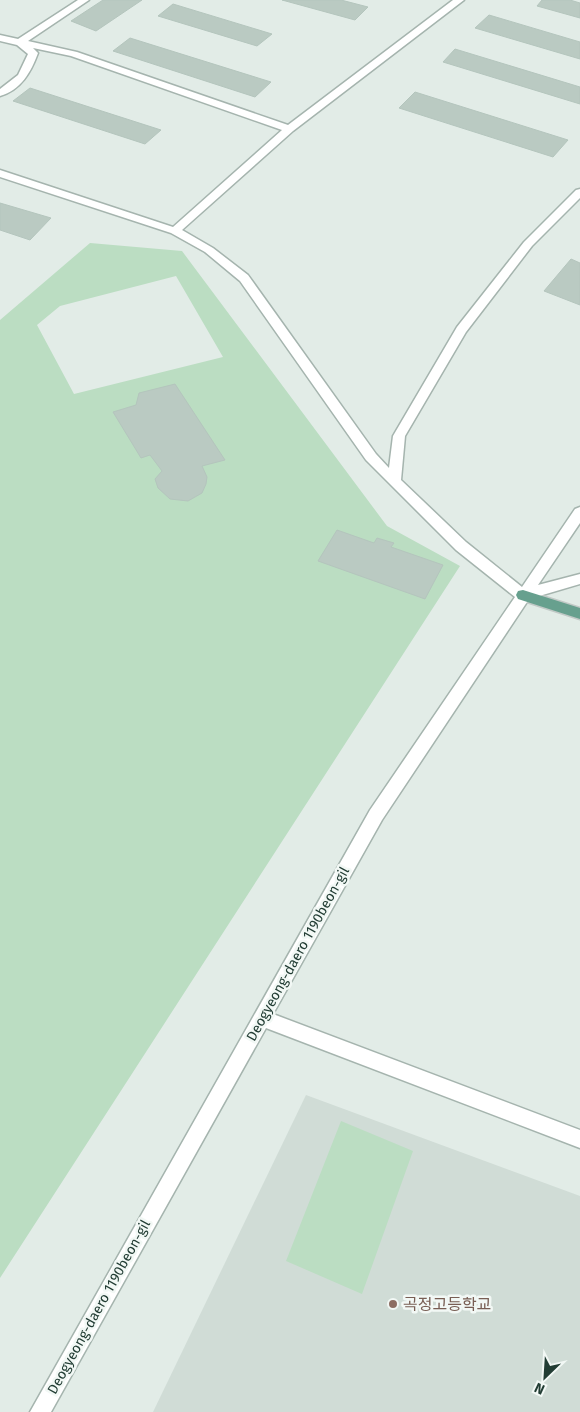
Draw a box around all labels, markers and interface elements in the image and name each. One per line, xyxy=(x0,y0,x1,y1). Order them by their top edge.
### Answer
street label: Deogyeong-daero 1190beon-gil xyxy=(243,864,353,1044)
street label: Deogyeong-daero 1190beon-gil xyxy=(44,1217,154,1397)
place label: 곡정고등학교 xyxy=(403,1295,491,1314)
marker: 곡정고등학교 xyxy=(387,1298,399,1310)
north arrow xyxy=(520,1352,570,1402)
text: N xyxy=(532,1379,548,1398)

